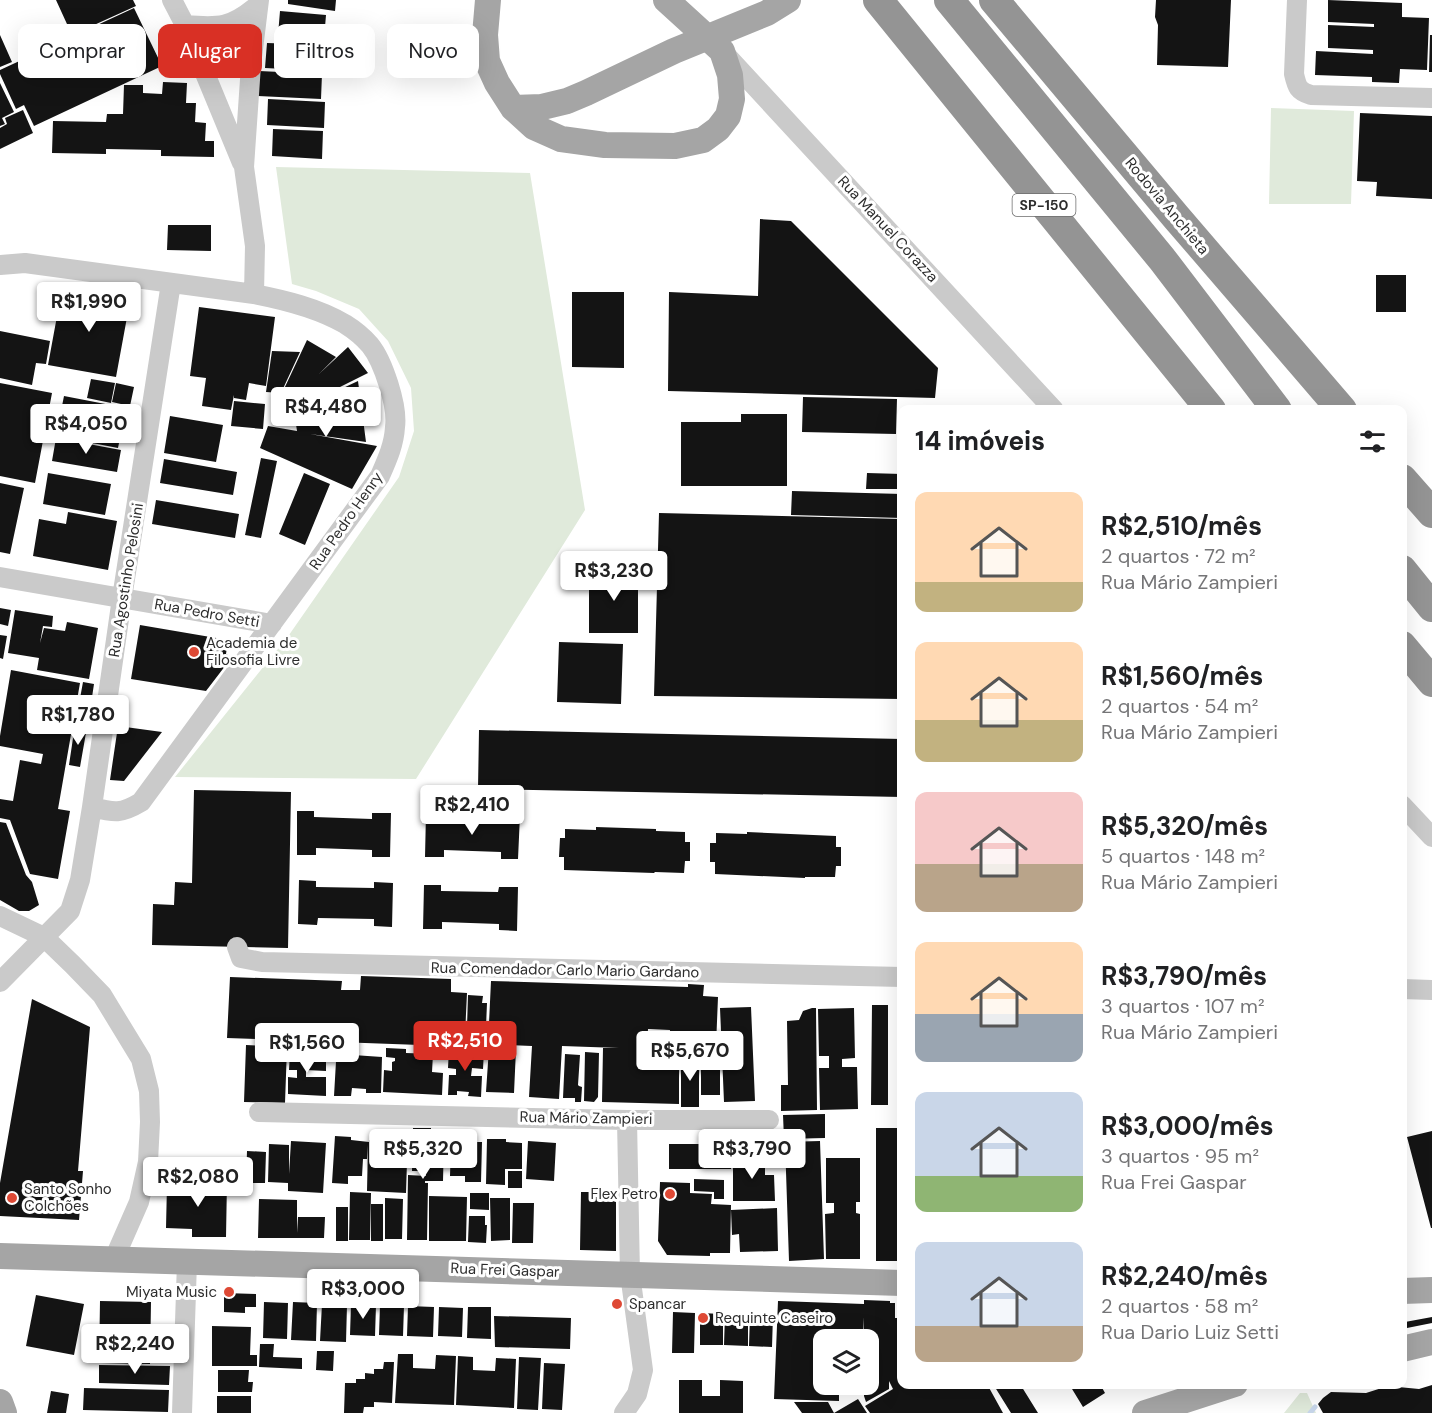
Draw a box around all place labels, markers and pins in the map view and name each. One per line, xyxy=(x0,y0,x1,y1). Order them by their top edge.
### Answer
pin: R$1,990 xyxy=(34,282,144,333)
pin: R$4,480 xyxy=(271,387,381,438)
pin: R$4,050 xyxy=(31,404,141,455)
pin: R$3,230 xyxy=(559,551,669,602)
place label: Academia de Filosofia Livre xyxy=(206,633,300,670)
marker: Academia de Filosofia Livre xyxy=(187,645,201,659)
pin: R$1,780 xyxy=(23,695,133,746)
pin: R$2,410 xyxy=(417,785,527,836)
pin: R$2,510 xyxy=(410,1021,520,1072)
pin: R$1,560 xyxy=(252,1023,362,1074)
pin: R$5,670 xyxy=(635,1031,745,1082)
pin: R$5,320 xyxy=(368,1129,478,1180)
pin: R$3,790 xyxy=(697,1129,807,1180)
pin: R$2,080 xyxy=(143,1157,253,1208)
place label: Santo Sonho Colchões xyxy=(24,1179,112,1216)
place label: Flex Petro xyxy=(590,1184,658,1204)
marker: Flex Petro xyxy=(663,1187,677,1201)
marker: Santo Sonho Colchões xyxy=(5,1191,19,1205)
pin: R$3,000 xyxy=(308,1269,418,1320)
place label: Miyata Music xyxy=(126,1282,217,1302)
marker: Miyata Music xyxy=(222,1285,236,1299)
place label: Spancar xyxy=(629,1294,687,1314)
marker: Spancar xyxy=(610,1297,624,1311)
place label: Requinte Caseiro xyxy=(715,1308,833,1328)
marker: Requinte Caseiro xyxy=(696,1311,710,1325)
pin: R$2,240 xyxy=(80,1324,190,1375)

